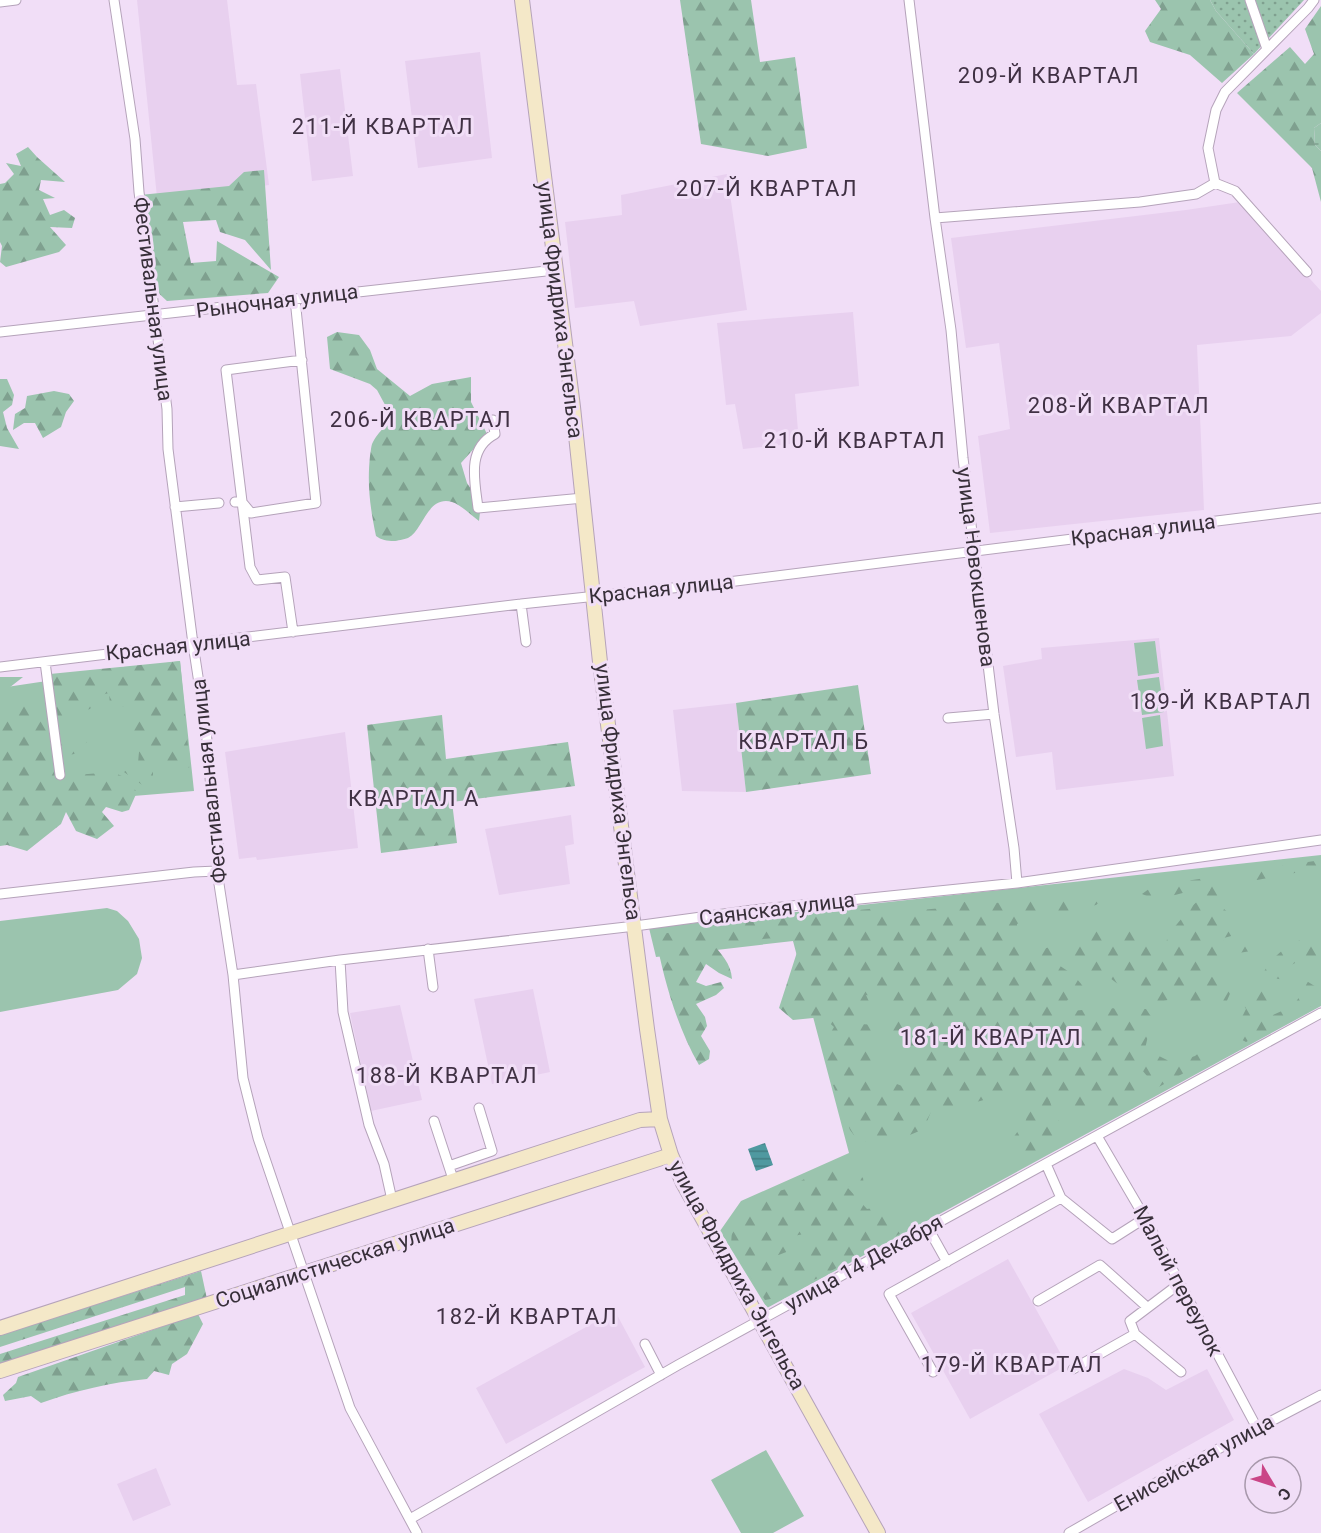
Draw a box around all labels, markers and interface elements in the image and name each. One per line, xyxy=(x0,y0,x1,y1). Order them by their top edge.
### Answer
district label: 209-Й КВАРТАЛ xyxy=(958,63,1140,88)
district label: 211-Й КВАРТАЛ xyxy=(292,114,474,139)
district label: 207-Й КВАРТАЛ xyxy=(676,176,858,201)
street label: улица Фридриха Энгельса xyxy=(532,180,588,440)
street label: Фестивальная улица xyxy=(129,196,177,402)
street label: Рыночная улица xyxy=(195,279,359,323)
district label: 208-Й КВАРТАЛ xyxy=(1028,393,1210,418)
district label: 206-Й КВАРТАЛ xyxy=(330,407,512,432)
district label: 210-Й КВАРТАЛ xyxy=(764,428,946,453)
street label: улица Новокшенова xyxy=(952,466,1000,668)
street label: Красная улица xyxy=(1069,509,1217,551)
street label: Красная улица xyxy=(587,569,735,609)
street label: Красная улица xyxy=(104,626,252,666)
street label: улица Фридриха Энгельса xyxy=(590,662,646,922)
street label: Фестивальная улица xyxy=(186,678,232,884)
district label: 189-Й КВАРТАЛ xyxy=(1130,689,1312,714)
district label: КВАРТАЛ Б xyxy=(738,729,870,754)
district label: КВАРТАЛ А xyxy=(348,786,480,811)
street label: Саянская улица xyxy=(698,888,856,930)
district label: 181-Й КВАРТАЛ xyxy=(900,1025,1082,1050)
district label: 188-Й КВАРТАЛ xyxy=(356,1063,538,1088)
street label: улица Фридриха Энгельса xyxy=(664,1156,810,1394)
street label: Малый переулок xyxy=(1128,1202,1228,1361)
street label: улица 14 Декабря xyxy=(781,1210,947,1316)
street label: Социалистическая улица xyxy=(212,1213,458,1313)
district label: 182-Й КВАРТАЛ xyxy=(436,1304,618,1329)
district label: 179-Й КВАРТАЛ xyxy=(921,1352,1103,1377)
street label: Енисейская улица xyxy=(1110,1409,1278,1517)
north arrow xyxy=(1243,1455,1303,1515)
text: С xyxy=(1274,1484,1295,1504)

